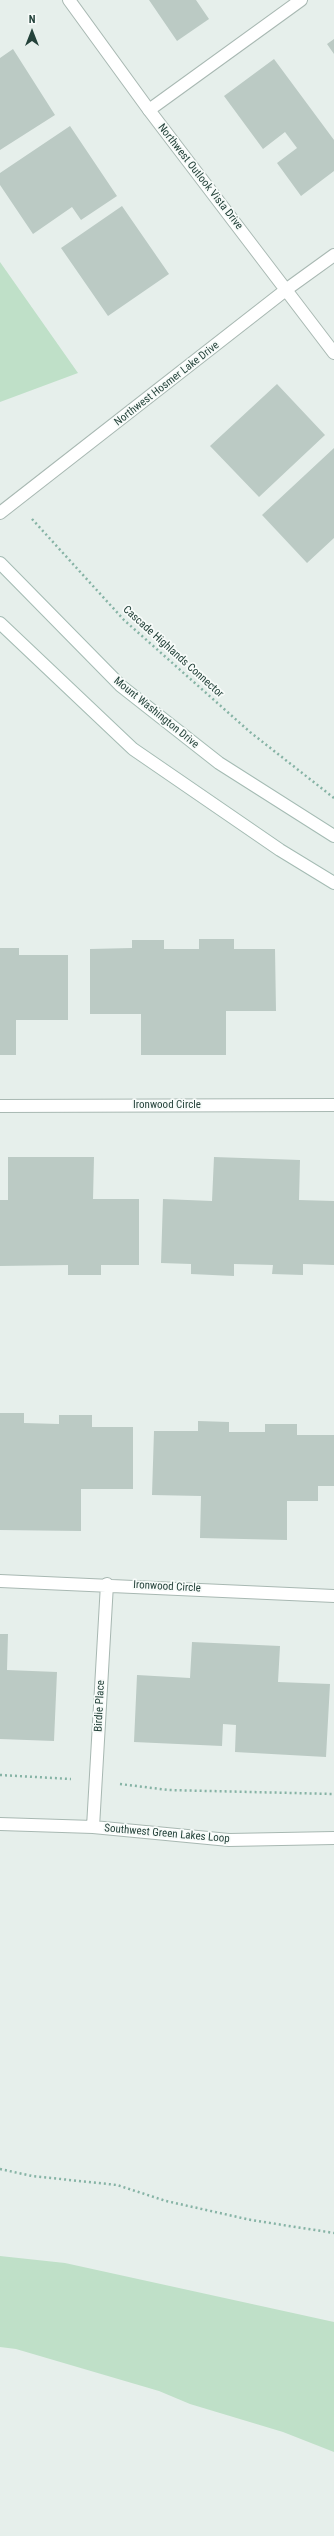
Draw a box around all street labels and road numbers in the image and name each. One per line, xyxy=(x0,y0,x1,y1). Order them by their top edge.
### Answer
street label: Northwest Outlook Vista Drive xyxy=(155,121,245,233)
street label: Northwest Hosmer Lake Drive xyxy=(112,339,222,429)
street label: Cascade Highlands Connector xyxy=(120,603,226,701)
street label: Mount Washington Drive xyxy=(111,675,201,751)
street label: Ironwood Circle xyxy=(133,1098,201,1112)
street label: Ironwood Circle xyxy=(133,1579,201,1595)
street label: Birdie Place xyxy=(92,1680,108,1732)
street label: Southwest Green Lakes Loop xyxy=(104,1822,230,1846)

